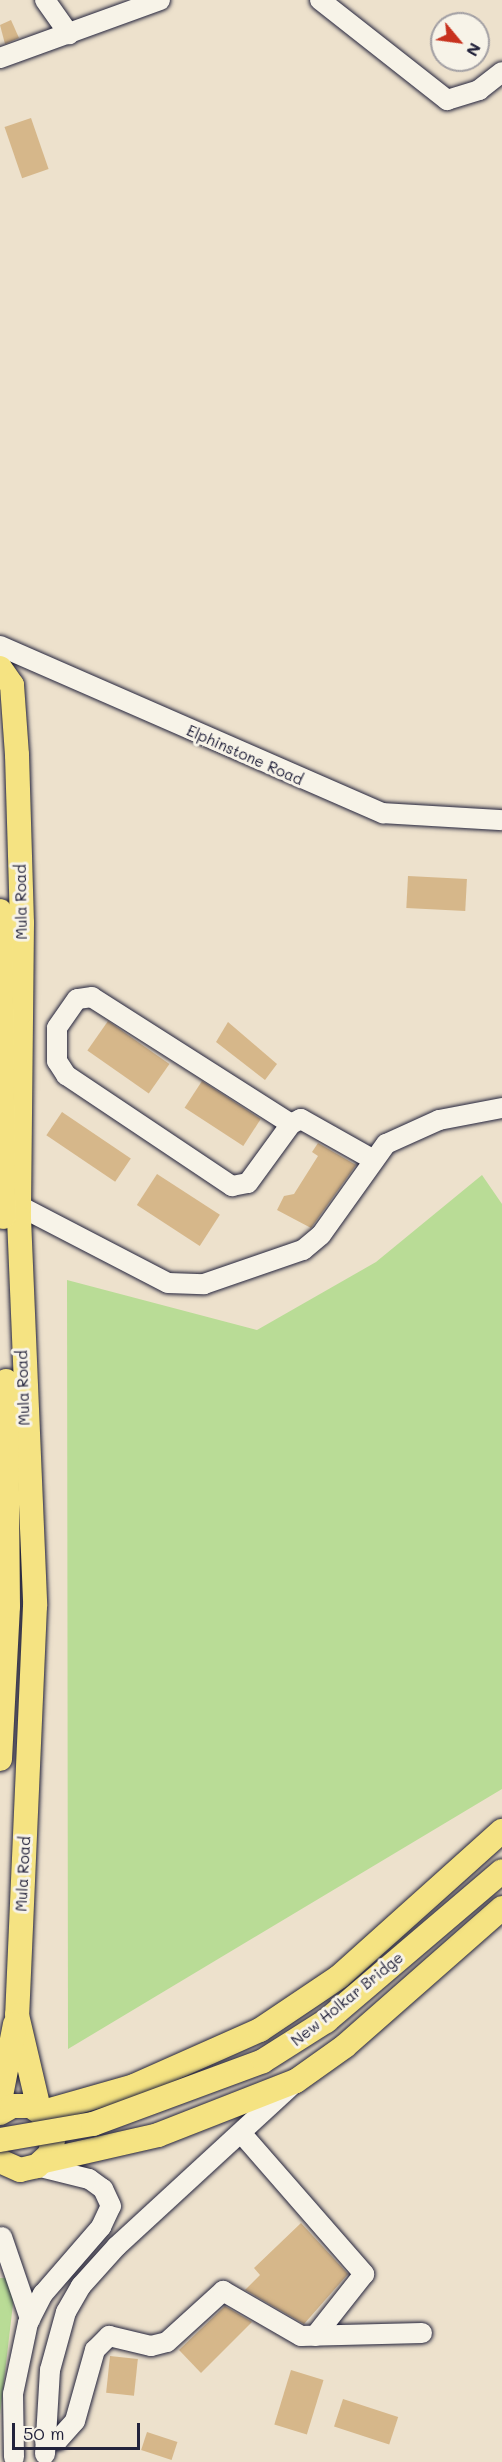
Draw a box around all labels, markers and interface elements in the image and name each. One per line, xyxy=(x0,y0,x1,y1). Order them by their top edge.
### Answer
north arrow xyxy=(430,12,490,72)
text: N xyxy=(462,40,487,60)
street label: Elphinstone Road xyxy=(184,721,306,789)
street label: Mula Road xyxy=(11,864,31,940)
street label: Mula Road xyxy=(13,1350,33,1426)
street label: Mula Road xyxy=(12,1836,34,1912)
street label: New Holkar Bridge xyxy=(287,1948,407,2050)
scale bar xyxy=(15,2411,142,2449)
text: 50 m xyxy=(23,2421,65,2445)

